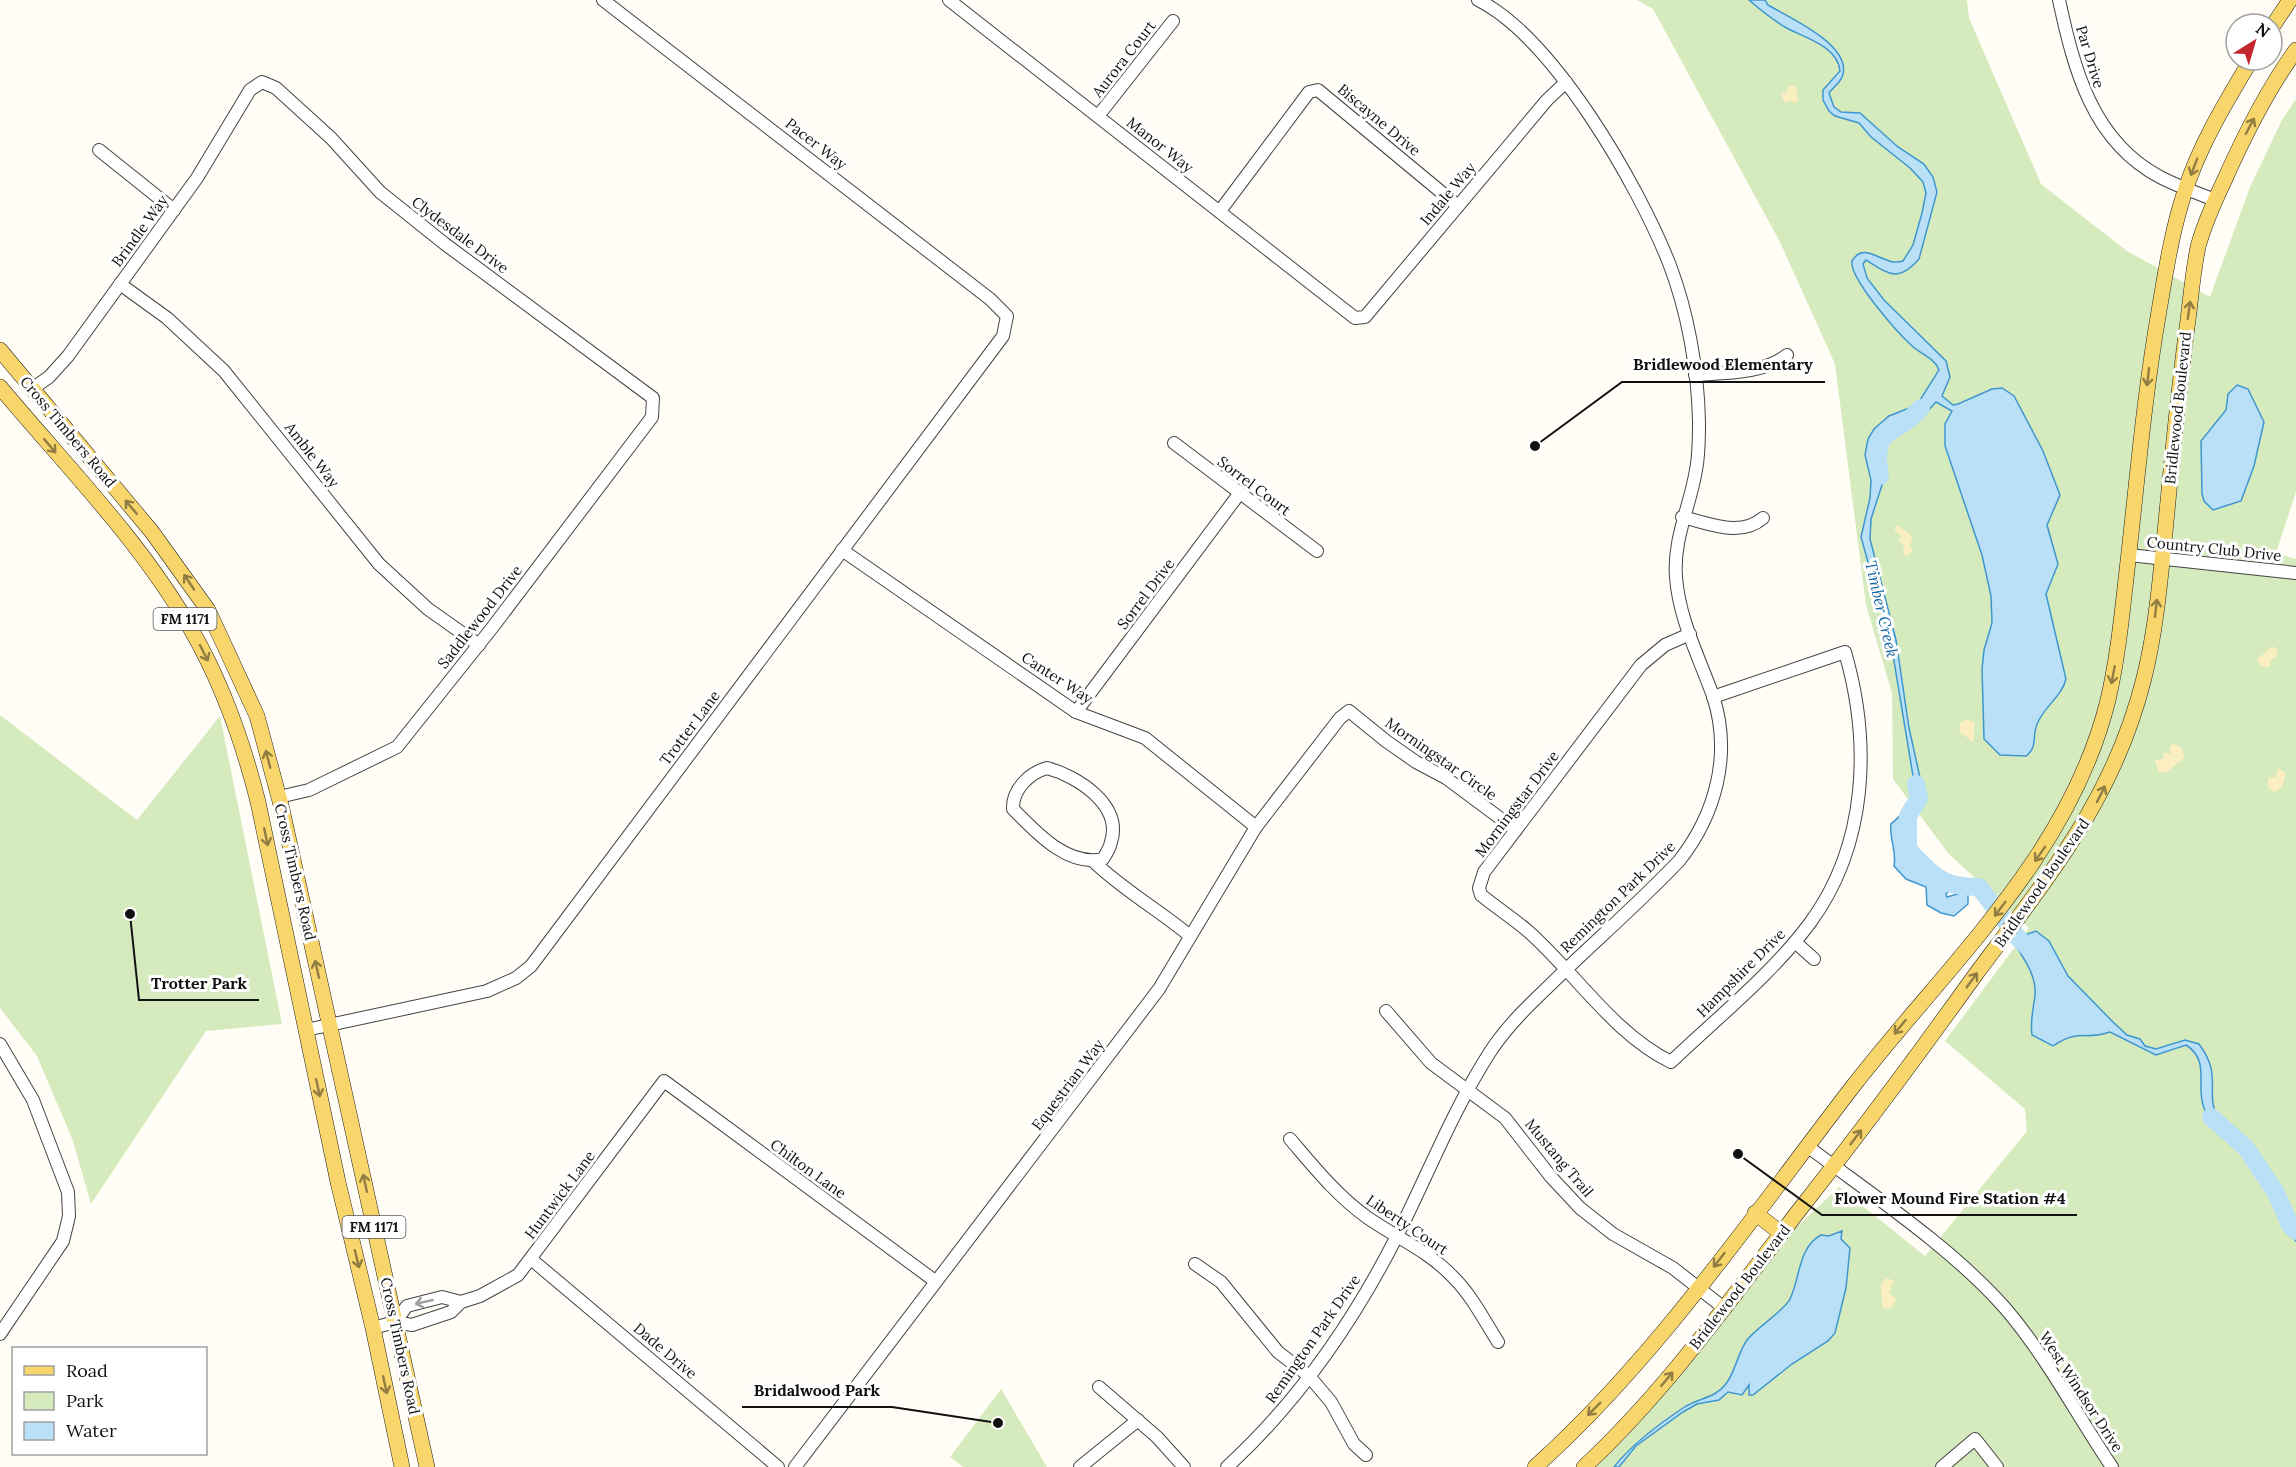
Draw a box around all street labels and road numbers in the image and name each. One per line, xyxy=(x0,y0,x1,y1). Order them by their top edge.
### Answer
street label: Aurora Court xyxy=(1087,16,1160,102)
street label: Par Drive xyxy=(2072,23,2109,91)
street label: Biscayne Drive xyxy=(1334,79,1425,160)
street label: Manor Way xyxy=(1123,113,1198,177)
street label: Pacer Way xyxy=(782,114,851,174)
street label: Indale Way xyxy=(1416,158,1480,229)
street label: Brindle Way xyxy=(107,191,172,270)
street label: Clydesdale Drive xyxy=(408,192,513,277)
street label: Bridlewood Boulevard xyxy=(2160,331,2195,485)
street label: Cross Timbers Road xyxy=(16,372,121,491)
street label: Amble Way xyxy=(280,418,344,491)
street label: Sorrel Court xyxy=(1214,452,1295,519)
street label: Country Club Drive xyxy=(2146,532,2282,565)
street label: Sorrel Drive xyxy=(1113,555,1178,633)
street label: Saddlewood Drive xyxy=(433,561,526,672)
road number: FM 1171 xyxy=(154,608,216,630)
street label: Canter Way xyxy=(1018,647,1097,708)
street label: Trotter Lane xyxy=(655,686,724,769)
street label: Morningstar Circle xyxy=(1382,713,1501,804)
street label: Morningstar Drive xyxy=(1470,747,1563,861)
street label: Cross Timbers Road xyxy=(271,802,320,942)
street label: Bridlewood Boulevard xyxy=(1990,815,2093,951)
street label: Remington Park Drive xyxy=(1556,837,1679,957)
street label: Hampshire Drive xyxy=(1692,924,1789,1021)
street label: Equestrian Way xyxy=(1027,1035,1108,1134)
street label: Mustang Trail xyxy=(1521,1115,1598,1201)
street label: Chilton Lane xyxy=(767,1135,850,1203)
street label: Huntwick Lane xyxy=(520,1147,599,1243)
street label: Liberty Court xyxy=(1363,1190,1452,1259)
road number: FM 1171 xyxy=(342,1216,406,1238)
street label: Bridlewood Boulevard xyxy=(1685,1221,1794,1353)
street label: Remington Park Drive xyxy=(1261,1271,1364,1407)
street label: Cross Timbers Road xyxy=(377,1276,424,1416)
street label: Dade Drive xyxy=(630,1318,701,1383)
street label: West Windsor Drive xyxy=(2035,1328,2127,1456)

